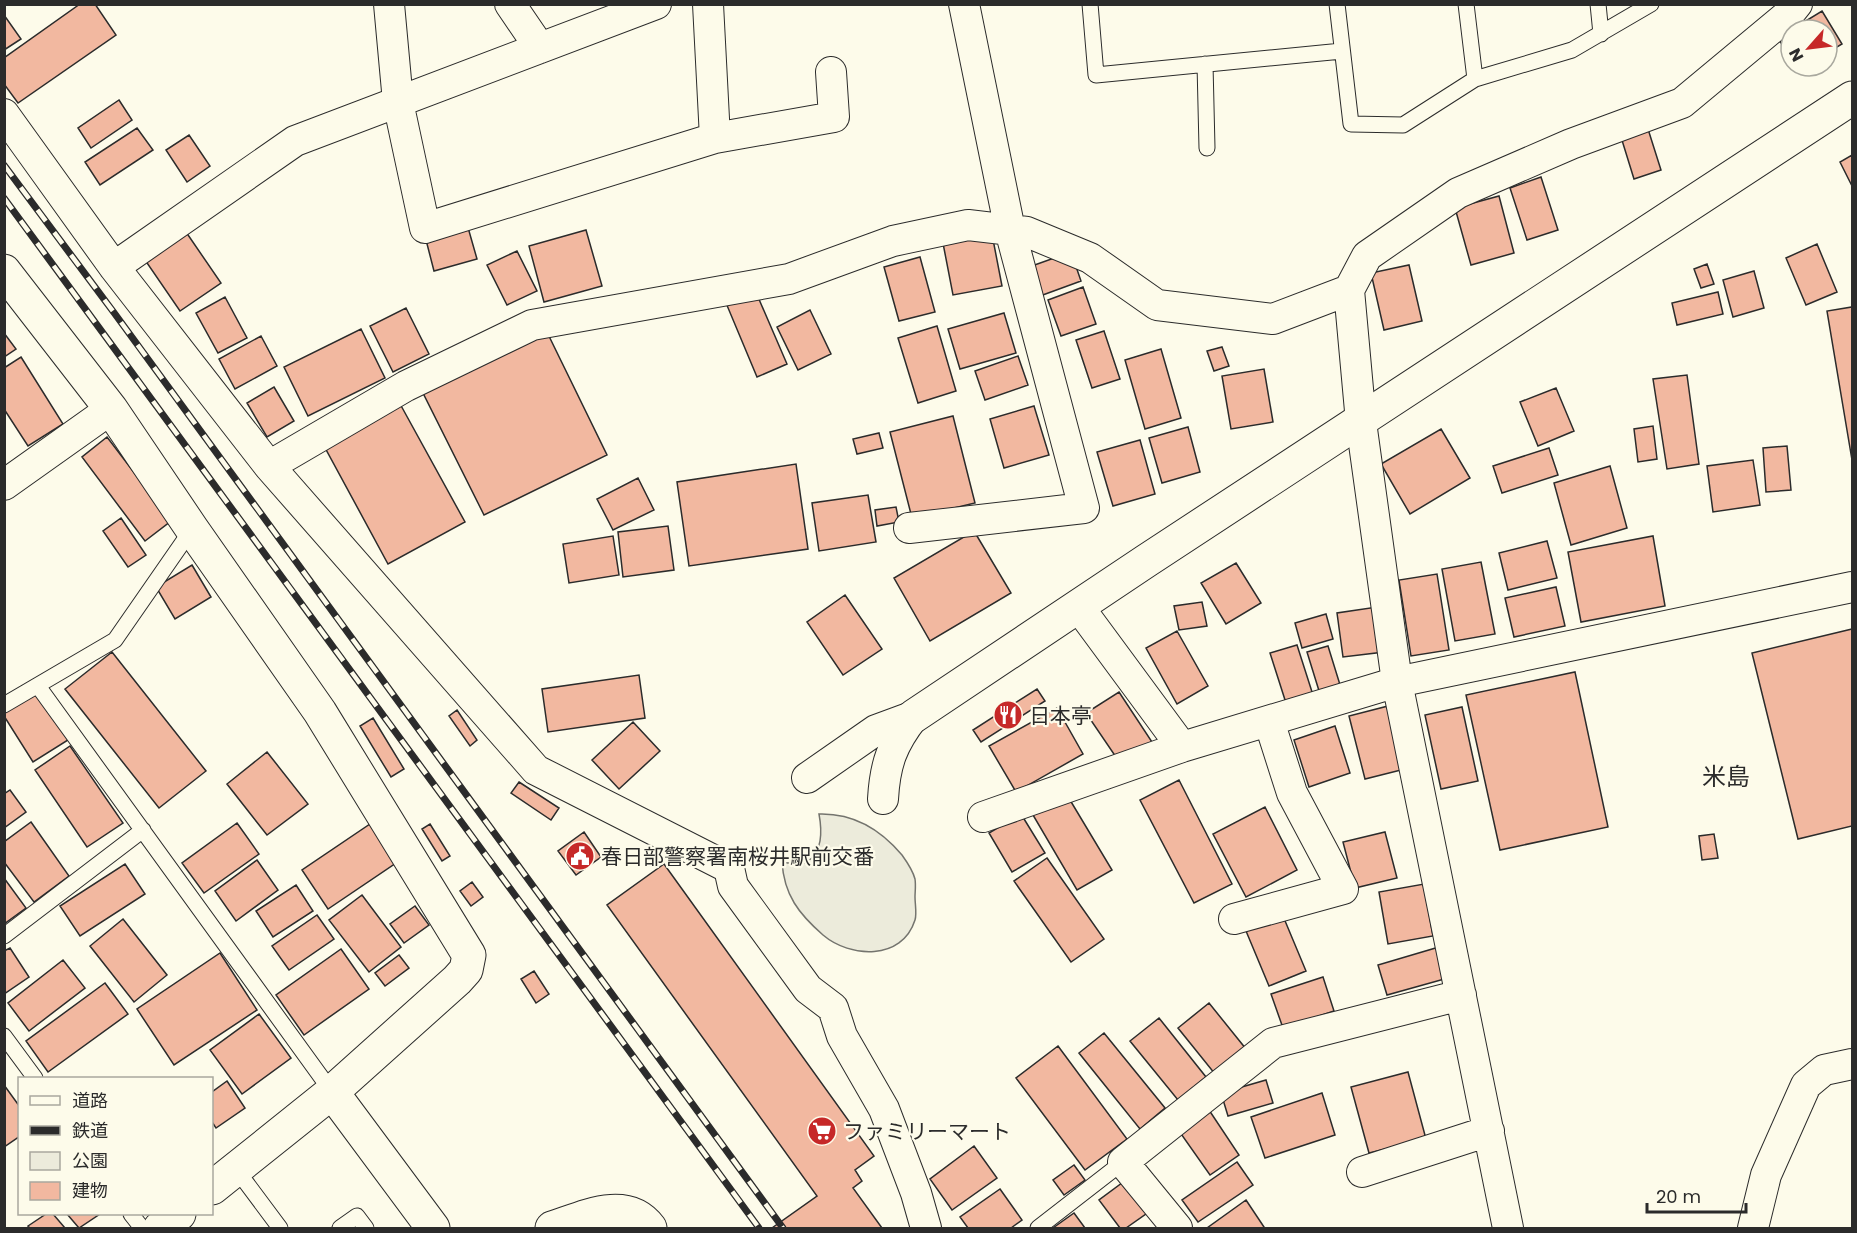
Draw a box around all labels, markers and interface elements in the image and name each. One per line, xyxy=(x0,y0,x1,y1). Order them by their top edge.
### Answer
north arrow xyxy=(1779,18,1839,78)
text: N xyxy=(1783,44,1809,66)
restaurant icon: 日本亭 xyxy=(992,699,1024,731)
place label: 日本亭 xyxy=(1029,701,1092,730)
district label: 米島 xyxy=(1702,760,1750,793)
public building icon: 春日部警察署南桜井駅前交番 xyxy=(564,840,596,872)
place label: 春日部警察署南桜井駅前交番 xyxy=(601,842,874,871)
legend xyxy=(18,1077,213,1215)
text: 道路 xyxy=(72,1088,108,1113)
supermarket icon: ファミリーマート xyxy=(806,1115,838,1147)
place label: ファミリーマート xyxy=(843,1117,1011,1146)
text: 鉄道 xyxy=(72,1118,108,1143)
text: 公園 xyxy=(72,1148,108,1173)
scale bar xyxy=(1647,1176,1746,1214)
text: 建物 xyxy=(72,1178,108,1203)
text: 20 m xyxy=(1656,1184,1701,1209)

